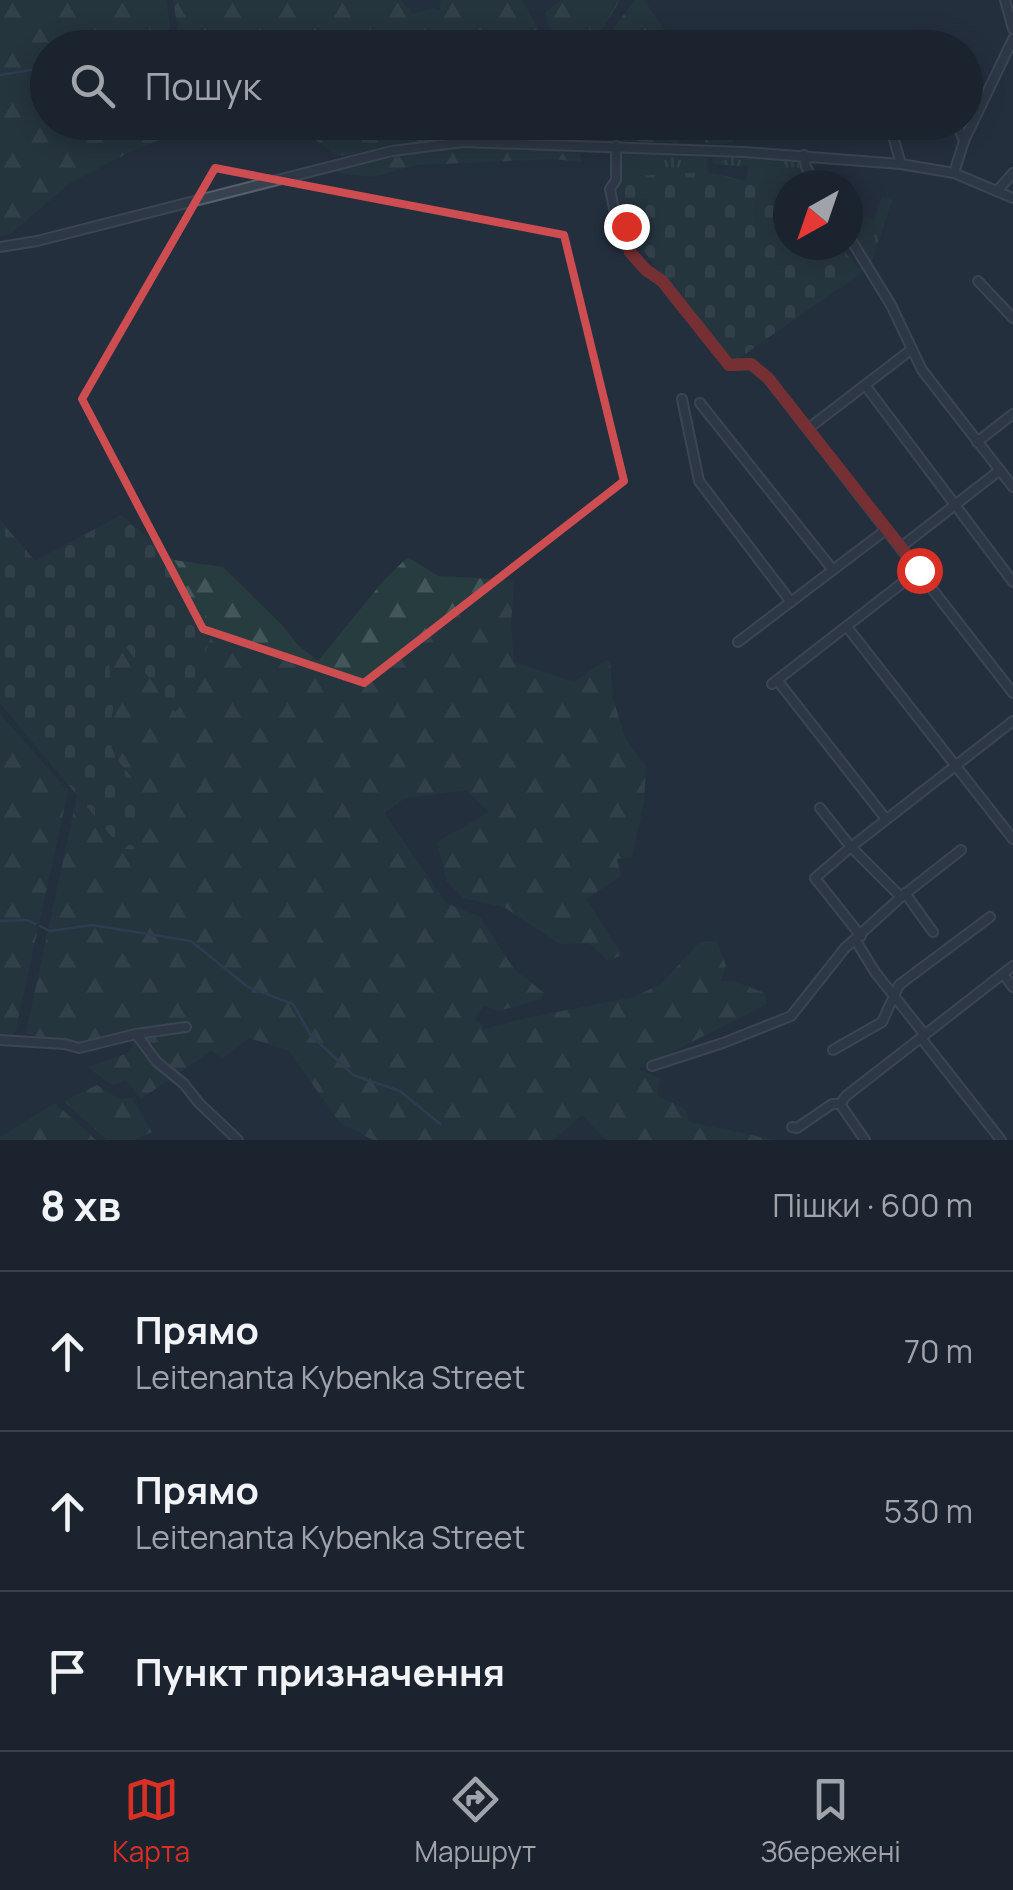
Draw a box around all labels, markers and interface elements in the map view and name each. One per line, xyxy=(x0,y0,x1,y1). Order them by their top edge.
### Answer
search box xyxy=(30,30,983,140)
icon: search xyxy=(65,58,120,113)
text: Пошук xyxy=(145,59,261,111)
north arrow xyxy=(773,170,863,260)
route end xyxy=(604,204,650,250)
route start xyxy=(897,548,943,594)
text: 8 хв xyxy=(40,1176,121,1234)
text: Пішки · 600 m xyxy=(773,1183,973,1227)
text: Прямо xyxy=(135,1303,259,1355)
icon: ahead xyxy=(40,1324,95,1379)
text: 70 m xyxy=(904,1329,973,1373)
text: Leitenanta Kybenka Street xyxy=(135,1355,525,1399)
text: Прямо xyxy=(135,1463,259,1515)
icon: ahead xyxy=(40,1484,95,1539)
text: 530 m xyxy=(884,1489,973,1533)
text: Leitenanta Kybenka Street xyxy=(135,1515,525,1559)
icon: arrive xyxy=(40,1644,95,1699)
text: Пункт призначення xyxy=(135,1645,505,1697)
tab: Карта xyxy=(112,1772,190,1870)
tab: Маршрут xyxy=(414,1772,536,1870)
tab: Збережені xyxy=(761,1772,901,1870)

